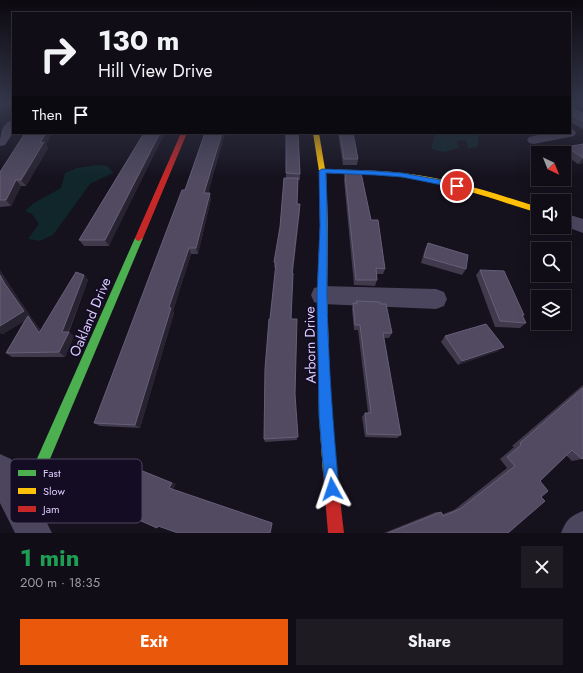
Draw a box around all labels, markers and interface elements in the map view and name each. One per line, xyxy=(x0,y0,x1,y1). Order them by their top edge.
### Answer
text: 130 m xyxy=(98,20,180,61)
icon: right xyxy=(32,28,84,80)
text: Hill View Drive xyxy=(98,58,212,84)
text: Then xyxy=(32,104,62,126)
icon: arrive xyxy=(70,104,92,126)
north arrow xyxy=(531,146,571,186)
map controls xyxy=(531,146,571,330)
pin xyxy=(440,169,474,203)
icon: arrive xyxy=(446,175,468,197)
button: sound xyxy=(531,194,571,234)
button: search xyxy=(531,242,571,282)
street label: Oakland Drive xyxy=(64,274,116,360)
button: layers xyxy=(531,290,571,330)
street label: Arborn Drive xyxy=(299,306,321,384)
legend xyxy=(10,459,142,523)
text: Fast xyxy=(43,465,61,481)
position arrow xyxy=(311,468,353,510)
text: Slow xyxy=(43,483,65,499)
text: Jam xyxy=(41,501,60,517)
text: 1 min xyxy=(20,540,80,575)
button: close xyxy=(521,546,563,588)
text: 200 m · 18:35 xyxy=(20,573,100,592)
button: Exit xyxy=(20,619,288,665)
button: Share xyxy=(296,619,563,665)

